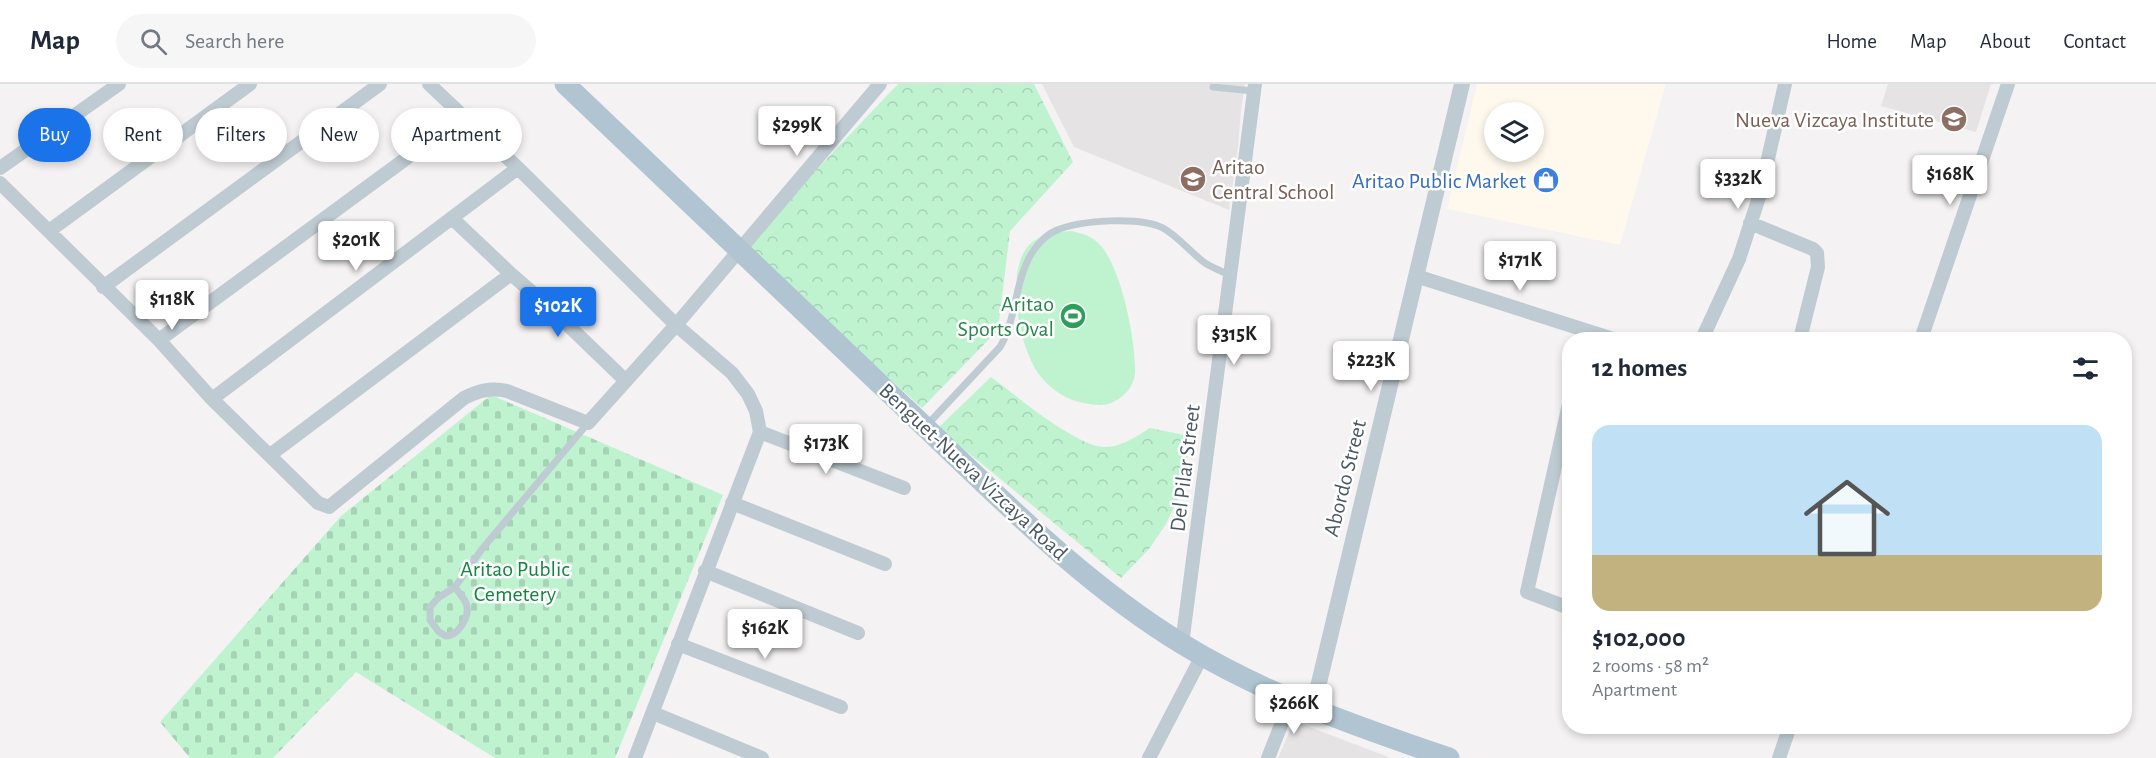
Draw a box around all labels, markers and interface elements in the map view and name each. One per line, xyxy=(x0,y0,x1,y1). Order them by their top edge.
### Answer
search box xyxy=(116,14,536,68)
icon: search xyxy=(137,25,170,58)
text: Map xyxy=(30,27,80,55)
text: Search here xyxy=(185,30,284,52)
text: Home xyxy=(1826,31,1877,52)
text: Map xyxy=(1910,31,1947,52)
text: About xyxy=(1980,31,2030,52)
text: Contact xyxy=(2063,31,2126,52)
map controls xyxy=(1484,102,1544,162)
button: layers xyxy=(1484,102,1544,162)
school or university icon: Nueva Vizcaya Institute xyxy=(1939,104,1969,134)
pin: $299K xyxy=(755,106,839,157)
chip: Buy xyxy=(18,108,91,162)
chip: Rent xyxy=(103,108,183,162)
chip: Filters xyxy=(195,108,287,162)
chip: New xyxy=(299,108,379,162)
chip: Apartment xyxy=(391,108,522,162)
place label: Nueva Vizcaya Institute xyxy=(1735,109,1934,131)
text: $299K xyxy=(772,115,822,135)
pin: $168K xyxy=(1908,155,1992,206)
place label: Aritao Central School xyxy=(1212,156,1335,203)
pin: $332K xyxy=(1696,159,1780,210)
school or university icon: Aritao Central School xyxy=(1178,164,1208,194)
text: $168K xyxy=(1926,164,1974,184)
shop icon: Aritao Public Market xyxy=(1531,165,1561,195)
text: $332K xyxy=(1714,168,1762,188)
place label: Aritao Public Market xyxy=(1352,170,1526,192)
pin: $201K xyxy=(314,221,398,272)
text: $201K xyxy=(332,230,380,250)
pin: $171K xyxy=(1478,241,1562,292)
text: $171K xyxy=(1498,250,1542,270)
pin: $118K xyxy=(130,280,214,331)
pin: $102K xyxy=(516,287,600,338)
text: $118K xyxy=(150,289,194,309)
place label: Aritao Sports Oval xyxy=(957,293,1054,340)
text: $102K xyxy=(534,296,582,316)
sports icon: Aritao Sports Oval xyxy=(1058,301,1088,331)
pin: $315K xyxy=(1192,315,1276,366)
text: $315K xyxy=(1211,324,1257,344)
pin: $223K xyxy=(1329,341,1413,392)
text: $223K xyxy=(1347,350,1395,370)
icon: filters xyxy=(2069,352,2102,385)
text: 12 homes xyxy=(1592,355,1687,381)
street label: Benguet-Nueva Vizcaya Road xyxy=(875,379,1072,564)
street label: Del Pilar Street xyxy=(1166,403,1204,533)
street label: Abordo Street xyxy=(1320,418,1370,539)
pin: $173K xyxy=(784,424,868,475)
text: $173K xyxy=(803,433,849,453)
icon: home xyxy=(1793,464,1901,572)
park label: Aritao Public Cemetery xyxy=(460,558,570,605)
pin: $162K xyxy=(723,609,807,660)
text: $162K xyxy=(742,618,788,638)
text: $102,000 xyxy=(1592,625,1685,651)
text: 2 rooms · 58 m² xyxy=(1592,656,1709,676)
text: Apartment xyxy=(1592,680,1677,700)
pin: $266K xyxy=(1252,684,1336,735)
text: $266K xyxy=(1269,693,1319,713)

